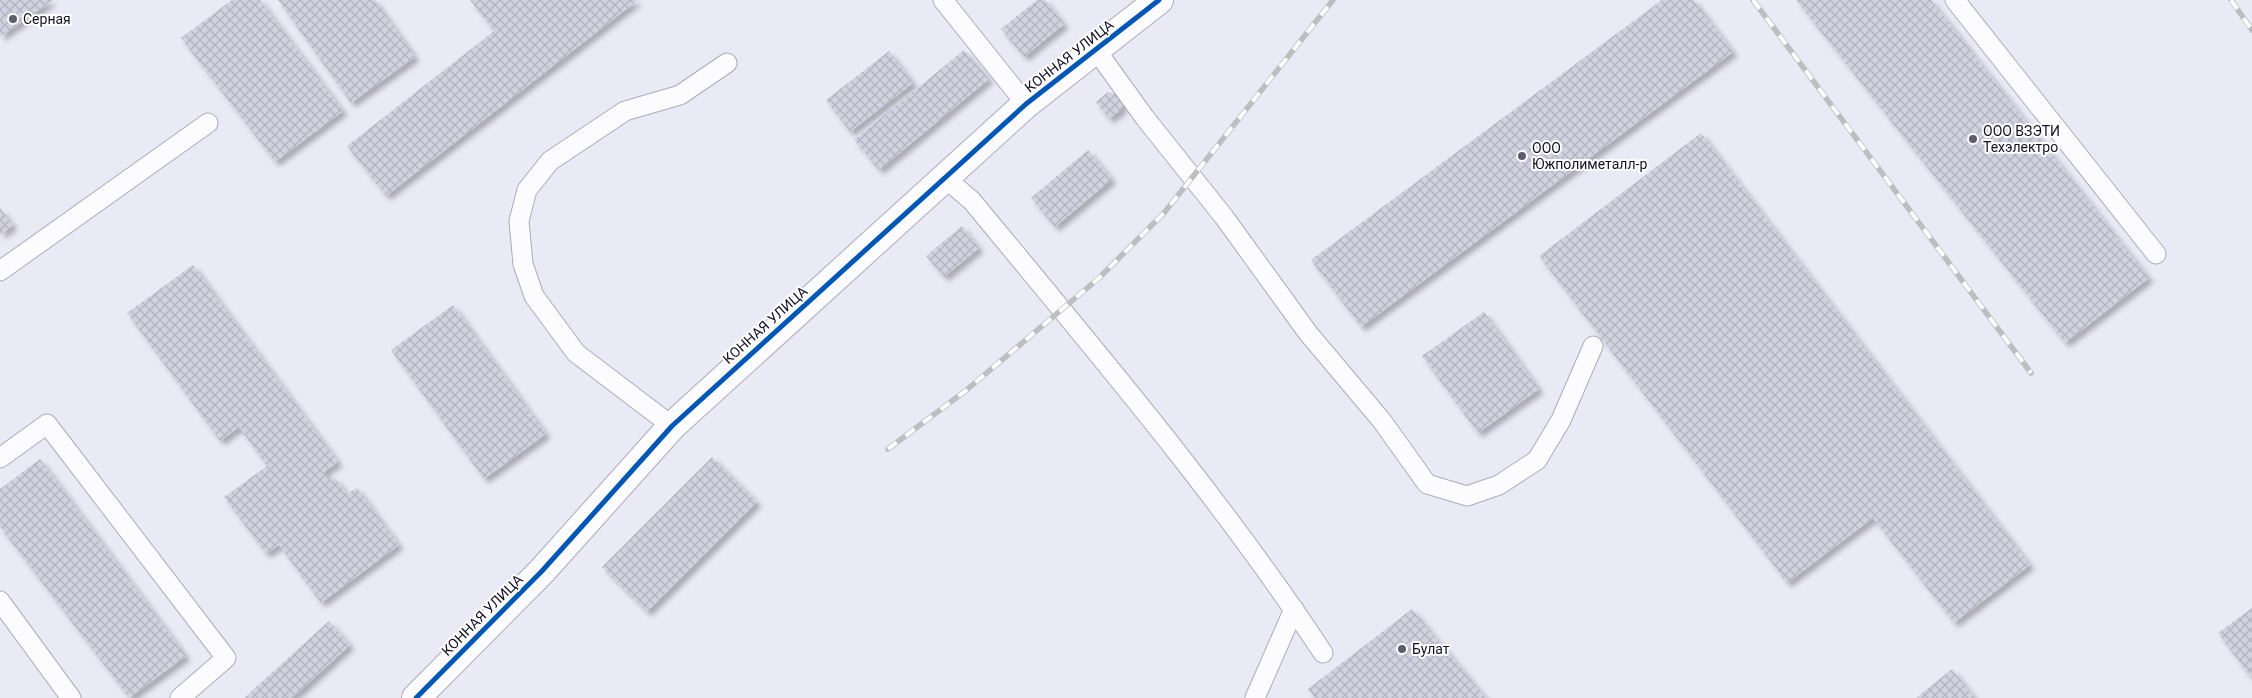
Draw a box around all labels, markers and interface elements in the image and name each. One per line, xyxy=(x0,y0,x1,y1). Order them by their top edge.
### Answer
place label: Серная xyxy=(23,11,71,27)
marker: Серная xyxy=(7,13,19,25)
street label: КОННАЯ УЛИЦА xyxy=(1022,16,1116,96)
place label: ООО ВЗЭТИ Техэлектро xyxy=(1983,123,2060,155)
marker: ООО ВЗЭТИ Техэлектро xyxy=(1967,133,1979,145)
place label: ООО Южполиметалл-р xyxy=(1532,140,1647,172)
marker: ООО Южполиметалл-р xyxy=(1516,150,1528,162)
street label: КОННАЯ УЛИЦА xyxy=(720,283,810,367)
street label: КОННАЯ УЛИЦА xyxy=(438,571,526,659)
place label: Булат xyxy=(1412,641,1450,657)
marker: Булат xyxy=(1396,643,1408,655)

